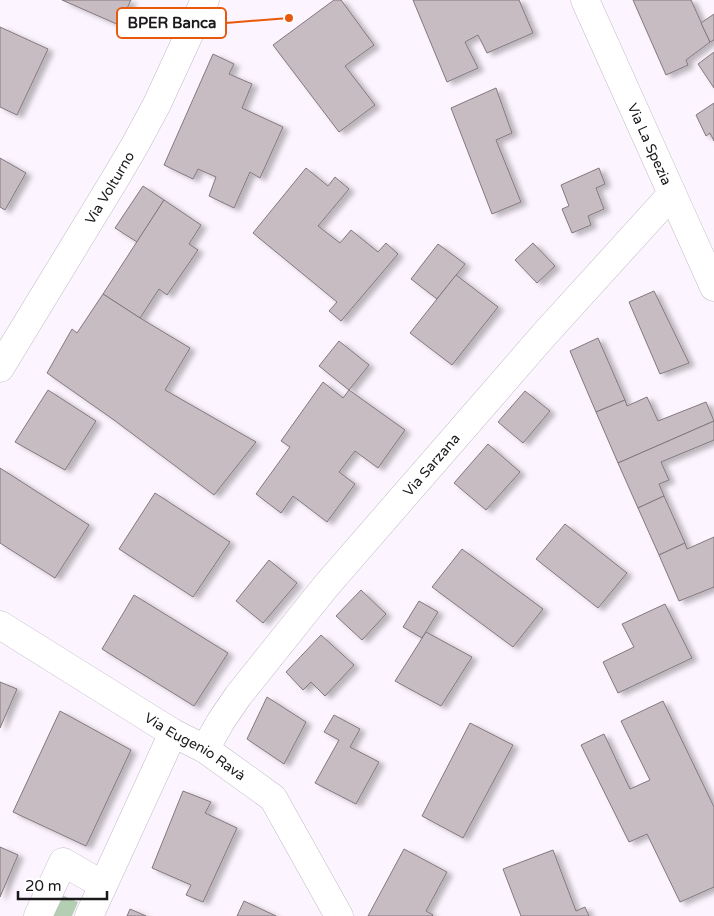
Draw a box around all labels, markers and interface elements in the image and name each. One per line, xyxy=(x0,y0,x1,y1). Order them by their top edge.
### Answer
callout: BPER Banca xyxy=(117,8,226,38)
text: BPER Banca xyxy=(127,14,217,32)
street label: Via La Spezia xyxy=(624,101,676,188)
street label: Via Volturno xyxy=(81,148,138,227)
street label: Via Sarzana xyxy=(399,430,463,500)
street label: Via Eugenio Ravà xyxy=(141,709,249,784)
scale bar xyxy=(18,868,106,900)
text: 20 m xyxy=(25,877,62,895)

